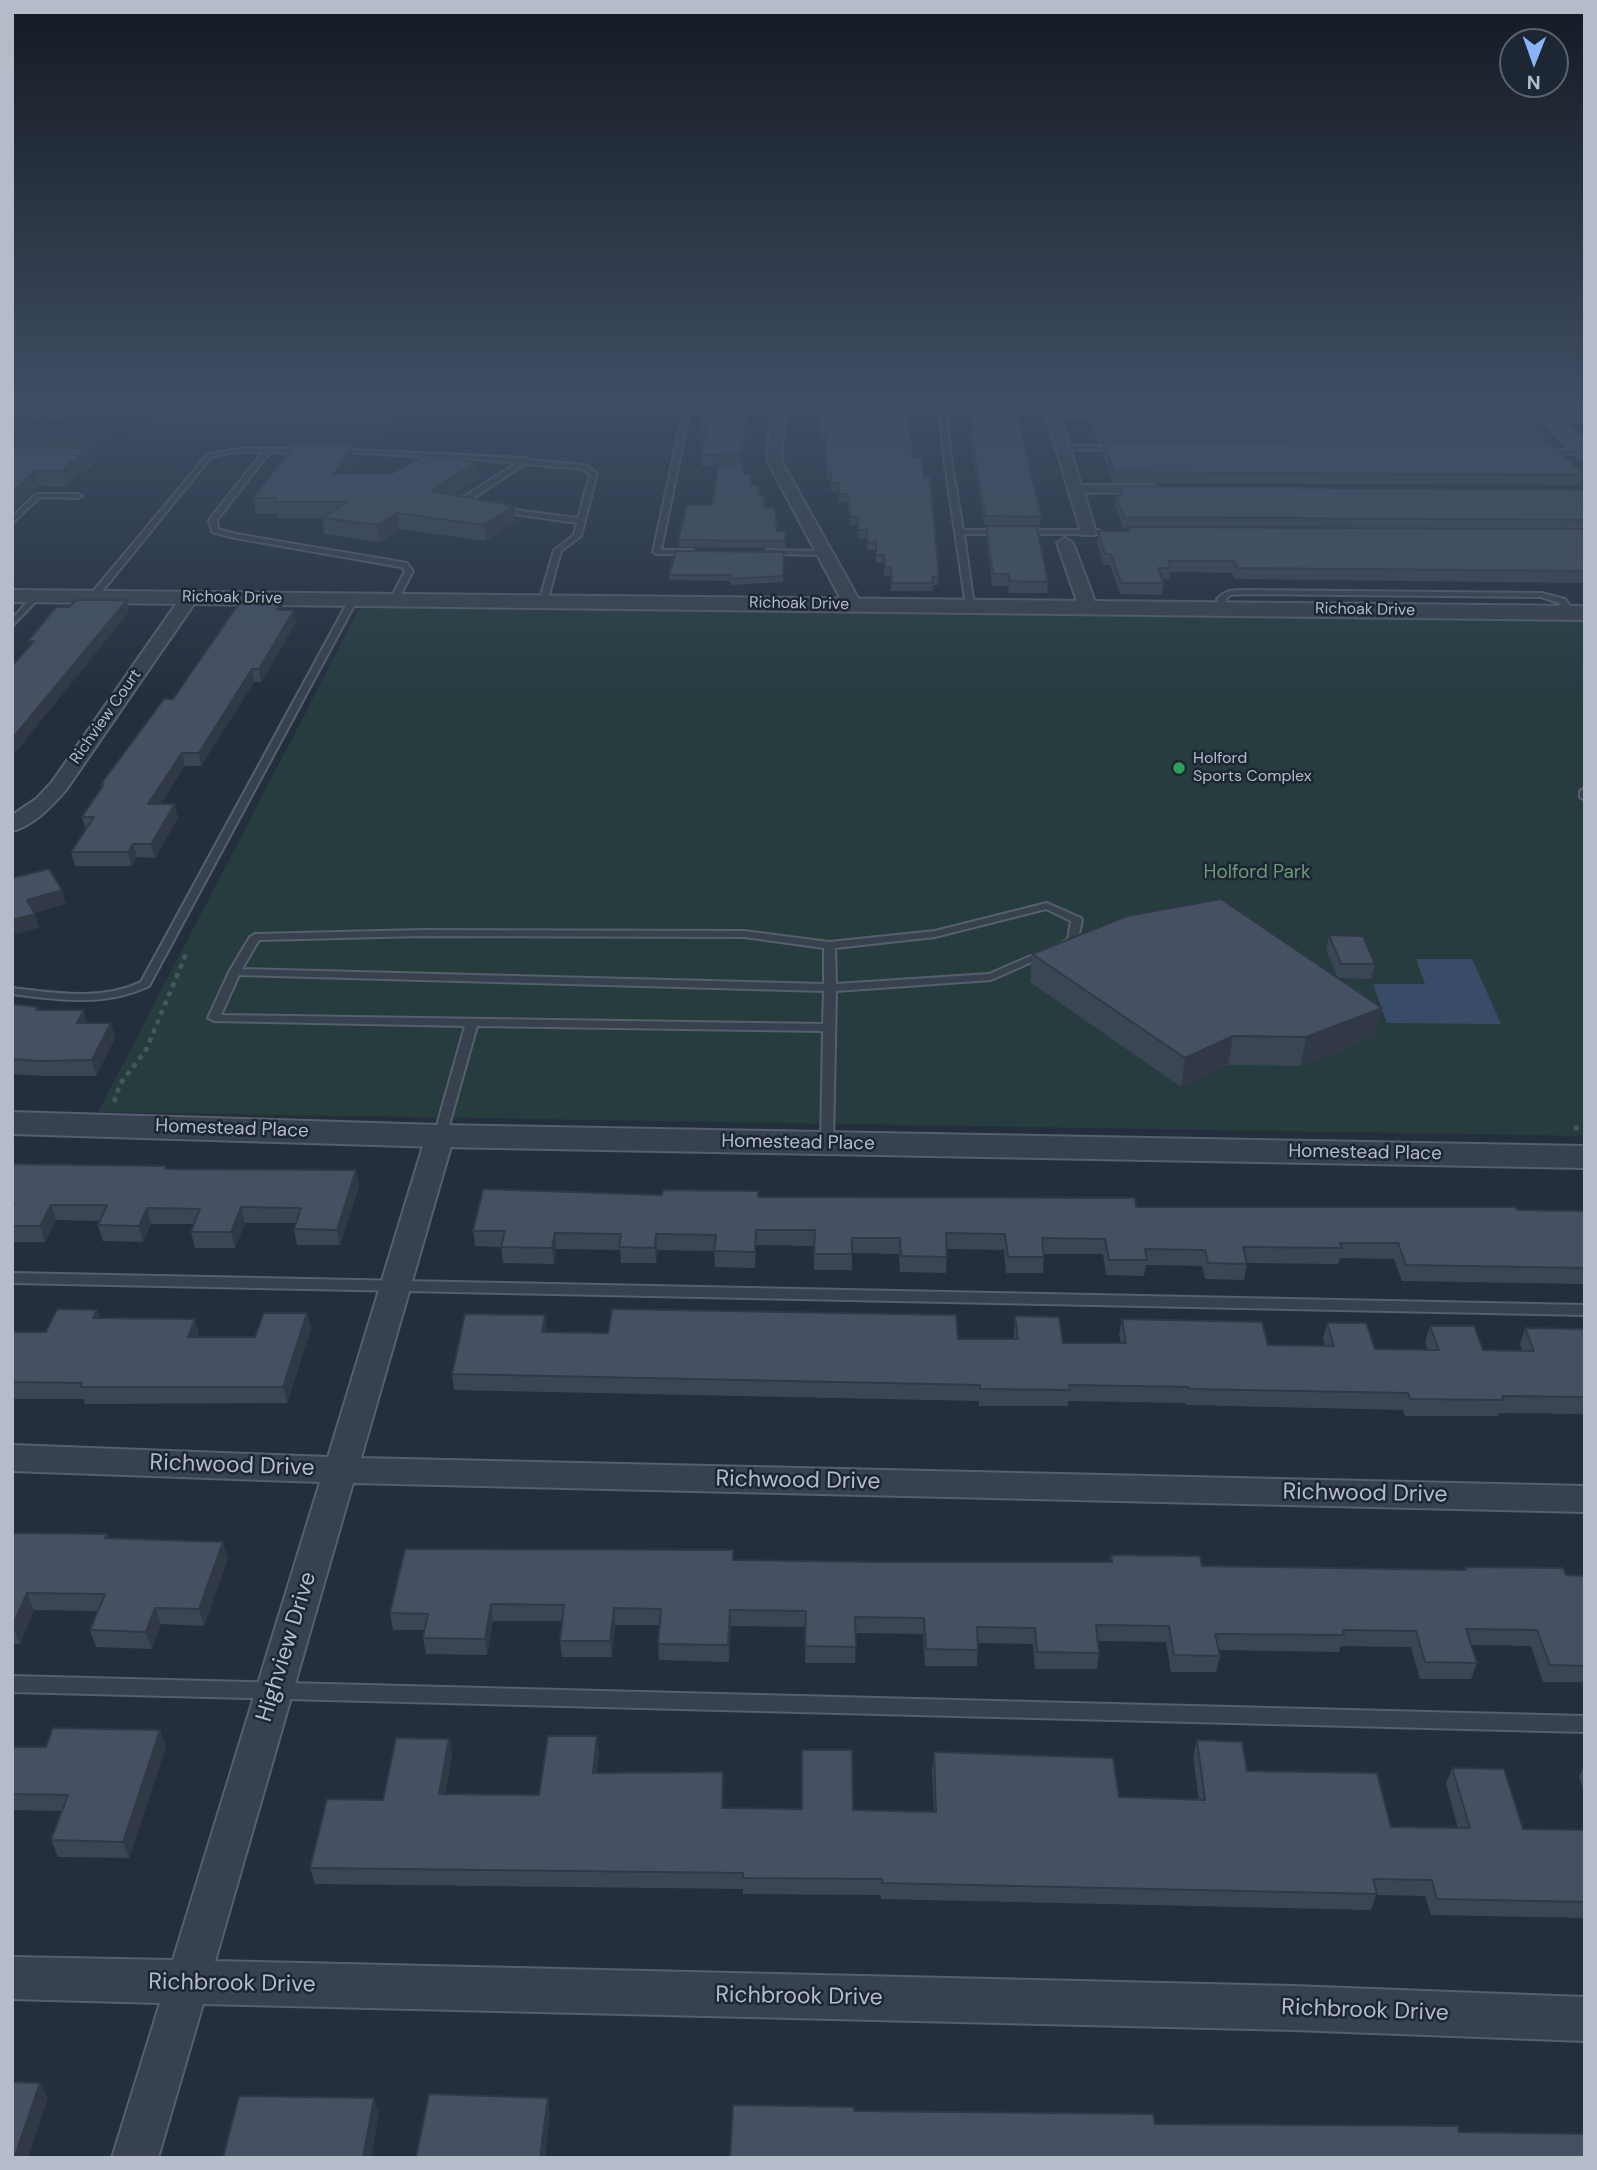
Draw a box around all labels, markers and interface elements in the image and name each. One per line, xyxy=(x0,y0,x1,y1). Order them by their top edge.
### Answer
north arrow xyxy=(1499,28,1569,98)
text: N xyxy=(1527,70,1541,95)
street label: Richoak Drive xyxy=(182,588,282,608)
street label: Richoak Drive xyxy=(749,594,849,614)
street label: Richoak Drive xyxy=(1315,600,1415,620)
street label: Richview Court xyxy=(66,666,146,768)
place label: Holford Sports Complex xyxy=(1193,749,1312,787)
marker: Holford Sports Complex xyxy=(1171,760,1187,776)
park label: Holford Park xyxy=(1204,862,1310,884)
street label: Homestead Place xyxy=(155,1115,309,1143)
street label: Homestead Place xyxy=(721,1130,875,1156)
street label: Homestead Place xyxy=(1288,1140,1442,1166)
street label: Richwood Drive xyxy=(149,1449,315,1483)
street label: Richwood Drive xyxy=(715,1466,881,1496)
street label: Richwood Drive xyxy=(1282,1479,1448,1509)
street label: Highview Drive xyxy=(251,1569,323,1725)
street label: Richbrook Drive xyxy=(148,1969,316,1999)
street label: Richbrook Drive xyxy=(715,1982,883,2012)
street label: Richbrook Drive xyxy=(1281,1994,1449,2028)

